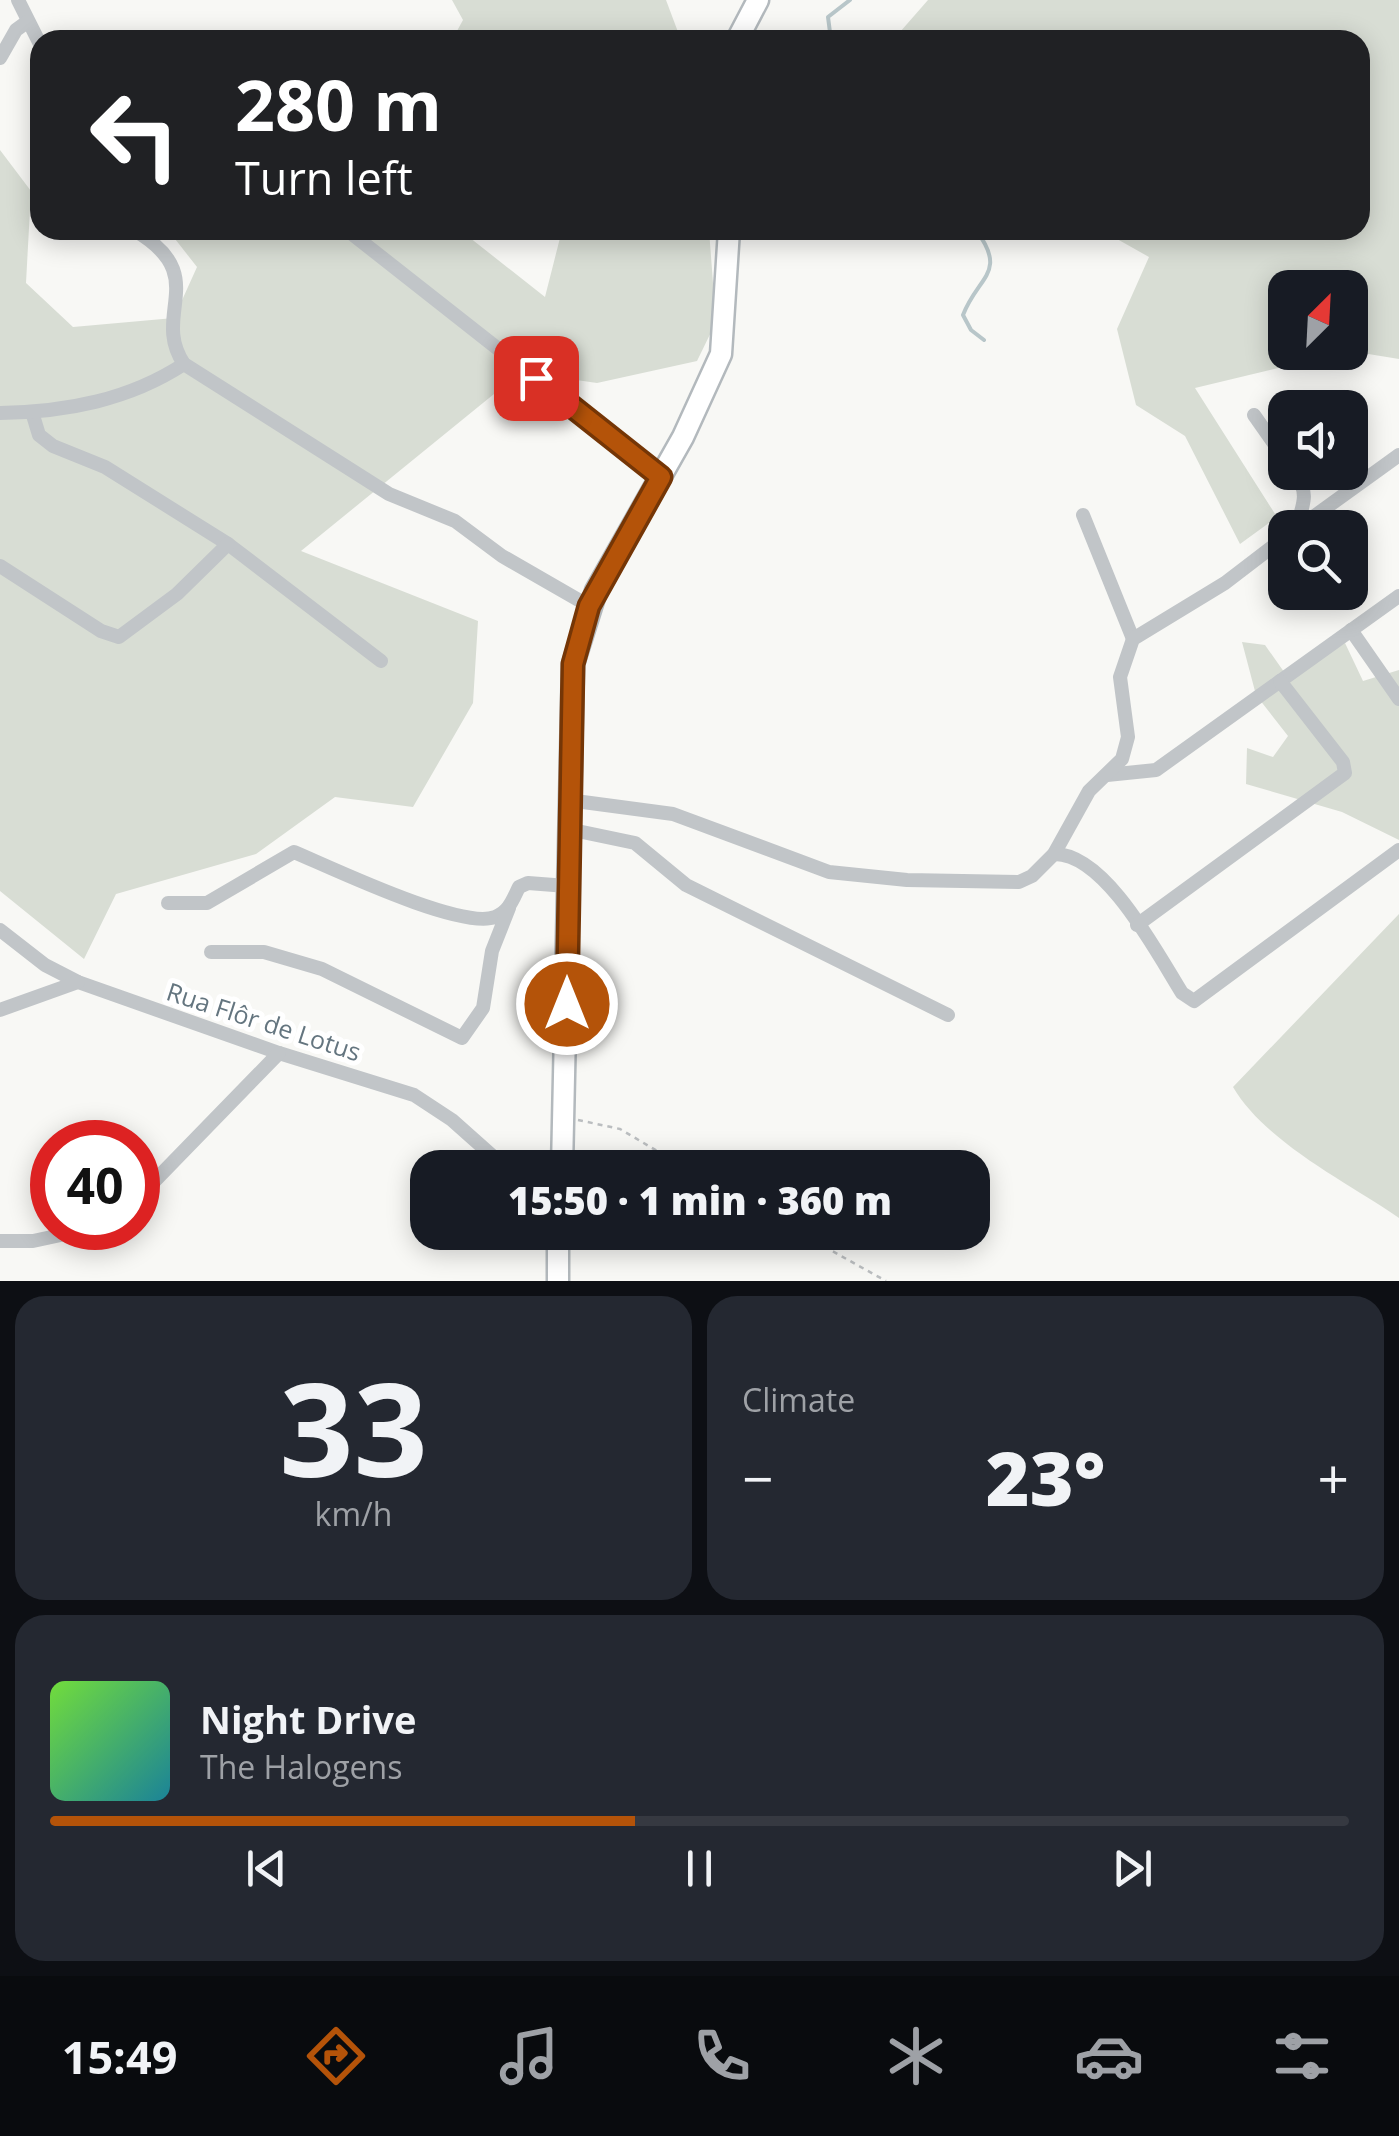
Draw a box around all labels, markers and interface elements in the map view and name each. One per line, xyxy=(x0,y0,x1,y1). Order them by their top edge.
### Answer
text: 280 m xyxy=(235,56,442,152)
icon: left xyxy=(70,70,200,200)
text: Turn left xyxy=(235,147,413,208)
north arrow xyxy=(1268,270,1368,370)
map controls xyxy=(1268,270,1368,610)
pin xyxy=(494,336,579,421)
icon: arrive xyxy=(509,351,564,406)
button: sound xyxy=(1268,390,1368,490)
button: search xyxy=(1268,510,1368,610)
position arrow xyxy=(515,952,619,1056)
street label: Rua Flôr de Lotus xyxy=(163,974,365,1068)
speed limit sign: 40 xyxy=(30,1120,160,1250)
text: 15:50 · 1 min · 360 m xyxy=(508,1174,892,1226)
text: 33 xyxy=(279,1338,428,1515)
text: Climate xyxy=(742,1378,855,1421)
text: 23° xyxy=(986,1426,1105,1528)
text: − xyxy=(742,1440,773,1515)
text: + xyxy=(1318,1440,1349,1515)
text: km/h xyxy=(315,1492,392,1535)
text: Night Drive xyxy=(200,1693,416,1745)
text: The Halogens xyxy=(200,1745,402,1788)
icon: previous xyxy=(239,1841,294,1896)
icon: pause xyxy=(672,1841,727,1896)
icon: next xyxy=(1105,1841,1160,1896)
icon: directions xyxy=(301,2021,371,2091)
icon: music xyxy=(494,2021,564,2091)
icon: phone xyxy=(687,2021,757,2091)
icon: climate xyxy=(881,2021,951,2091)
icon: car xyxy=(1074,2021,1144,2091)
icon: filters xyxy=(1267,2021,1337,2091)
text: 15:49 xyxy=(62,2026,177,2087)

